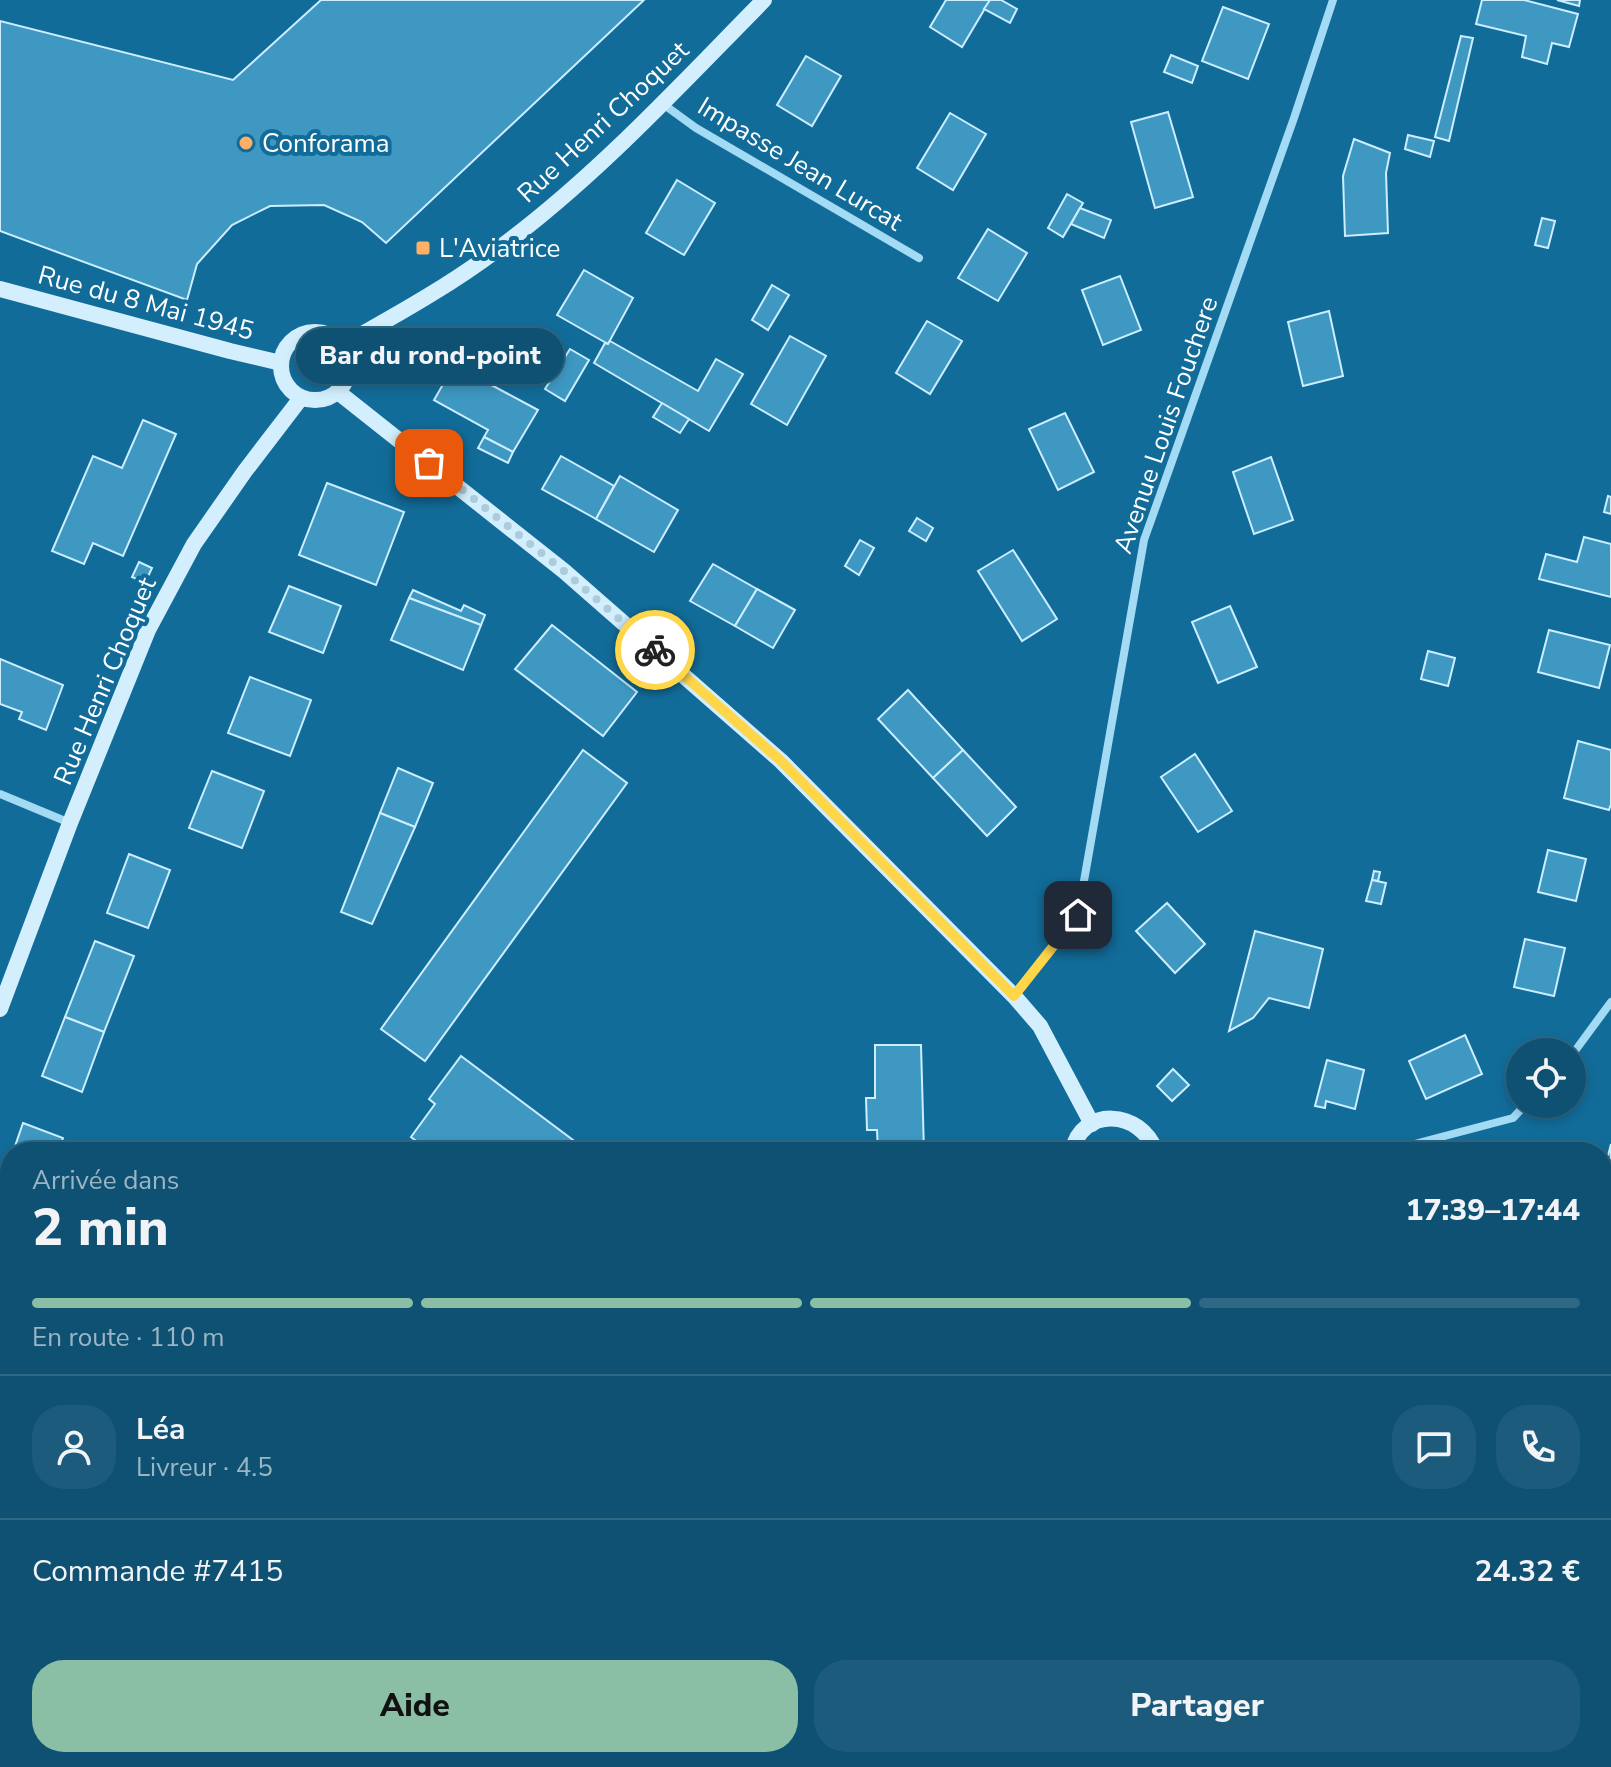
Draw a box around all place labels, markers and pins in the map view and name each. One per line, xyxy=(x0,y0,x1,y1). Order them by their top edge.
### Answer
place label: Conforama xyxy=(262,126,390,161)
marker: Conforama xyxy=(237,134,255,152)
place label: L'Aviatrice xyxy=(439,231,560,266)
marker: L'Aviatrice xyxy=(414,239,432,257)
callout: Bar du rond-point xyxy=(295,327,563,383)
pin xyxy=(395,429,463,497)
pin xyxy=(1044,881,1112,949)

